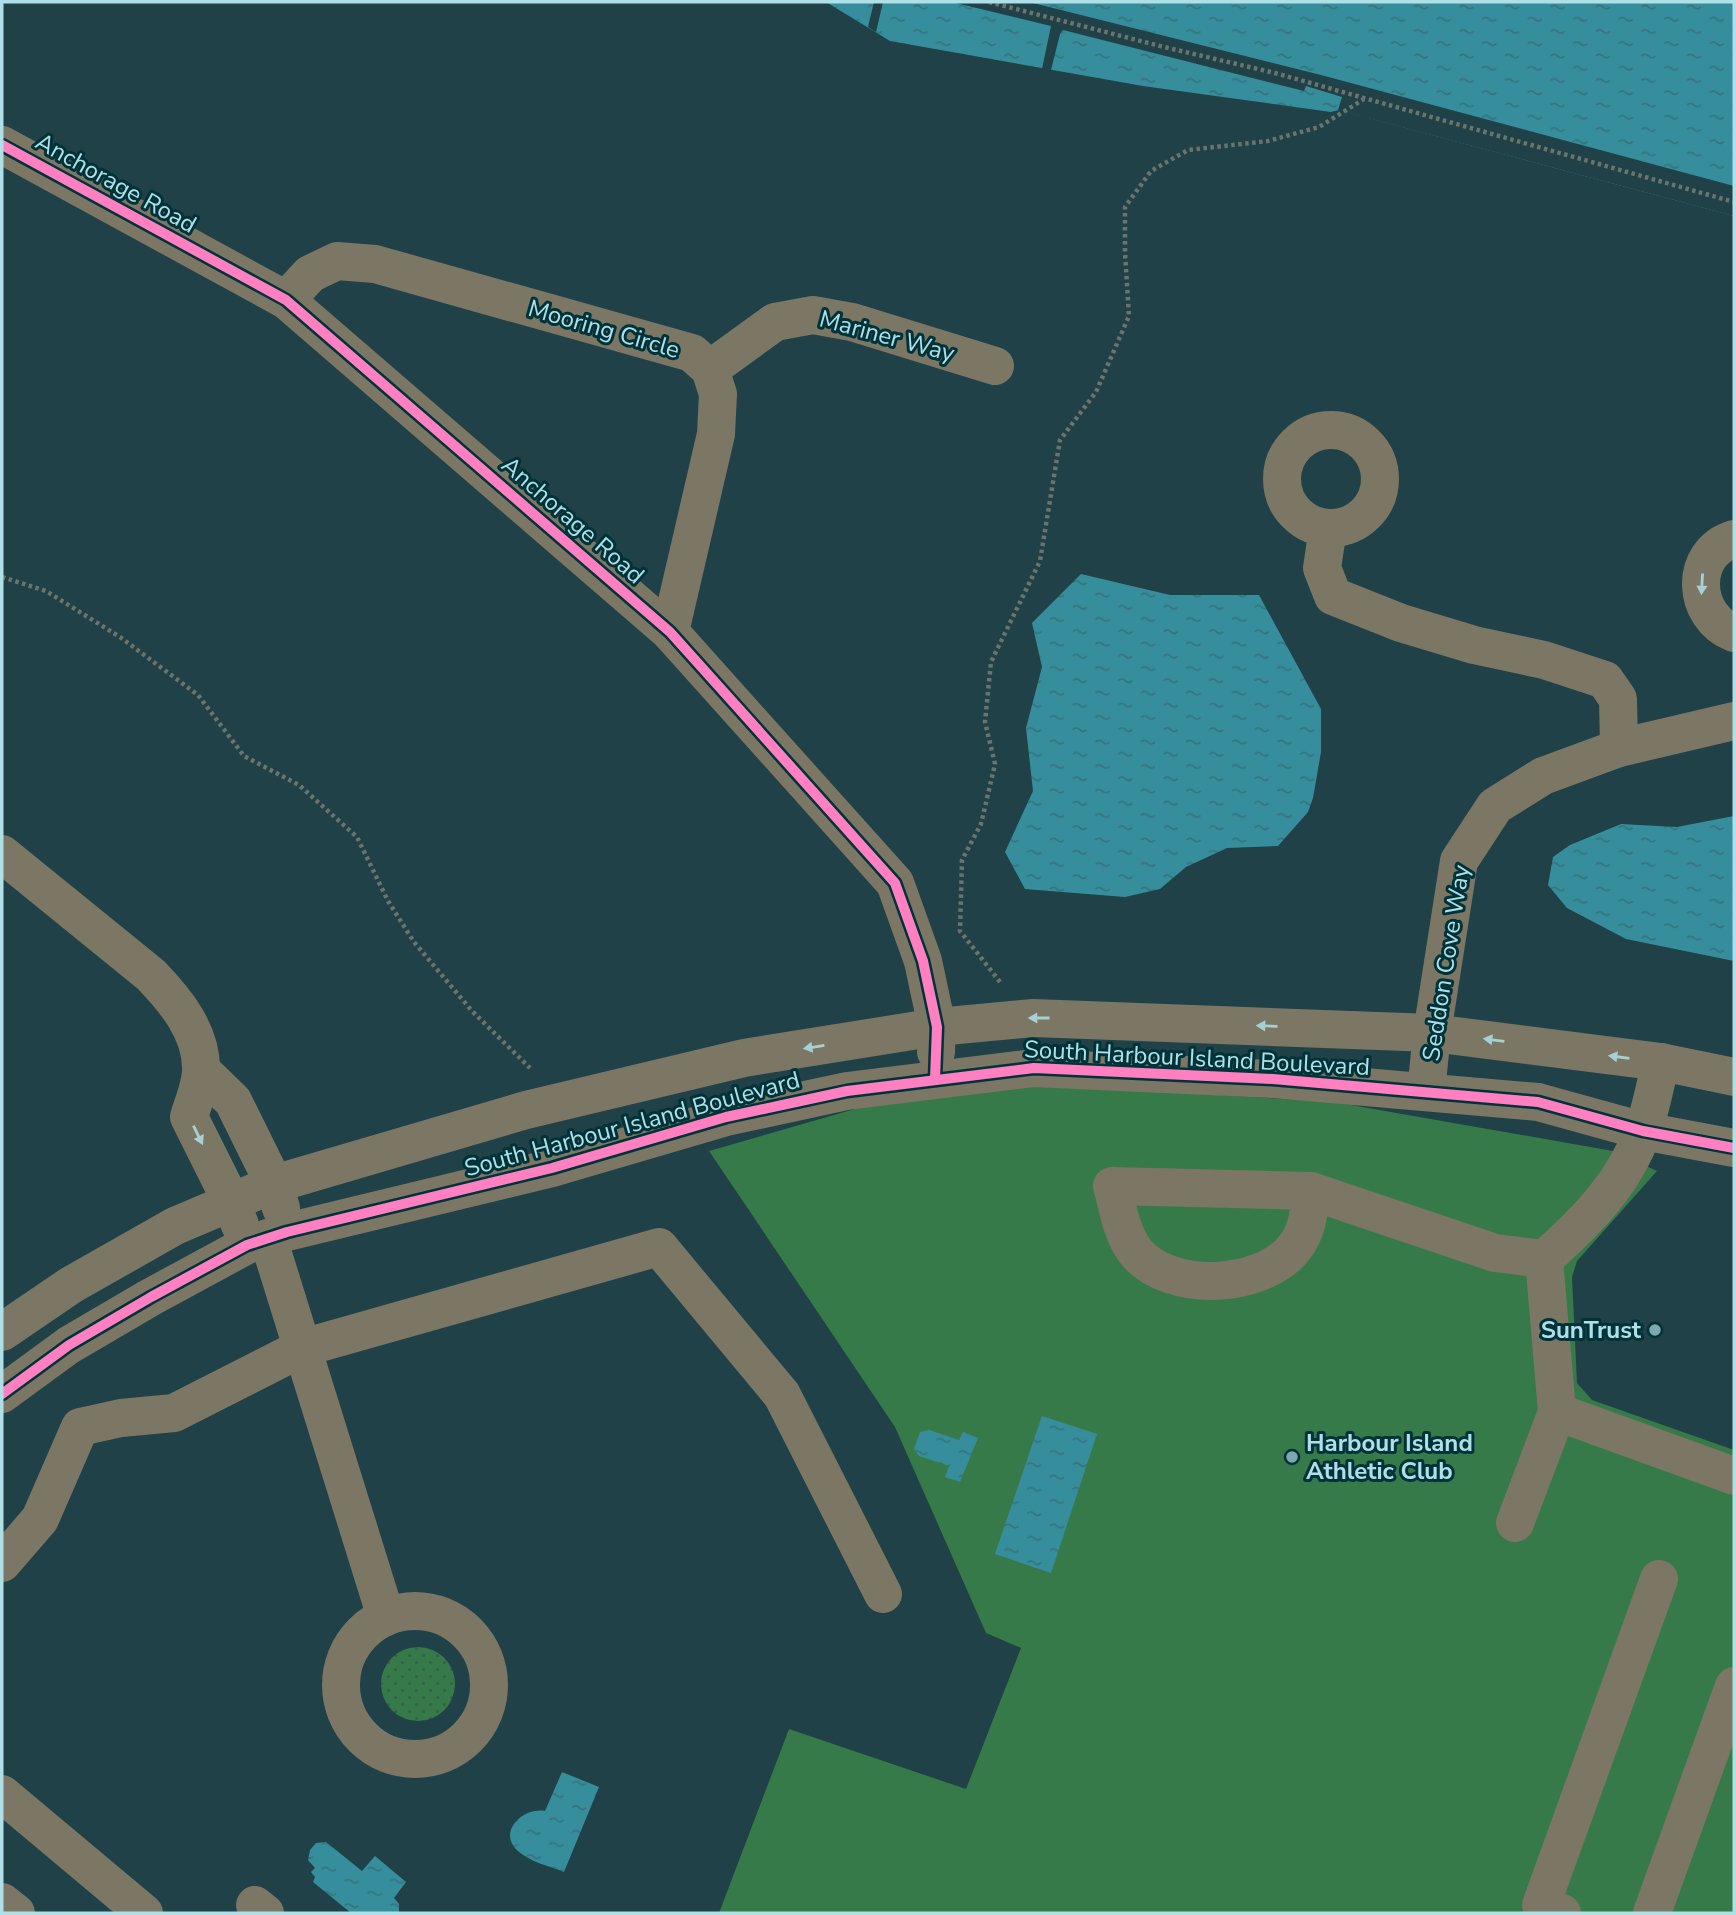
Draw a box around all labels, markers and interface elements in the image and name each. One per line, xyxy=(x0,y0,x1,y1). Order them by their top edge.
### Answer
street label: Anchorage Road xyxy=(30,126,202,240)
street label: Mooring Circle xyxy=(524,292,684,366)
street label: Mariner Way xyxy=(816,303,959,370)
street label: Anchorage Road xyxy=(495,449,651,591)
one-way arrow xyxy=(1696,574,1707,596)
street label: Seddon Cove Way xyxy=(1415,862,1477,1063)
one-way arrow xyxy=(1028,1012,1050,1024)
one-way arrow xyxy=(1255,1021,1277,1032)
street label: South Harbour Island Boulevard xyxy=(1023,1033,1371,1083)
one-way arrow xyxy=(1482,1035,1504,1046)
one-way arrow xyxy=(803,1042,825,1053)
one-way arrow xyxy=(1608,1051,1630,1062)
street label: South Harbour Island Boulevard xyxy=(461,1064,803,1184)
one-way arrow xyxy=(192,1125,203,1145)
place label: SunTrust xyxy=(1541,1314,1642,1346)
marker: SunTrust xyxy=(1647,1322,1663,1338)
place label: Harbour Island Athletic Club xyxy=(1306,1427,1473,1487)
marker: Harbour Island Athletic Club xyxy=(1284,1449,1300,1465)

